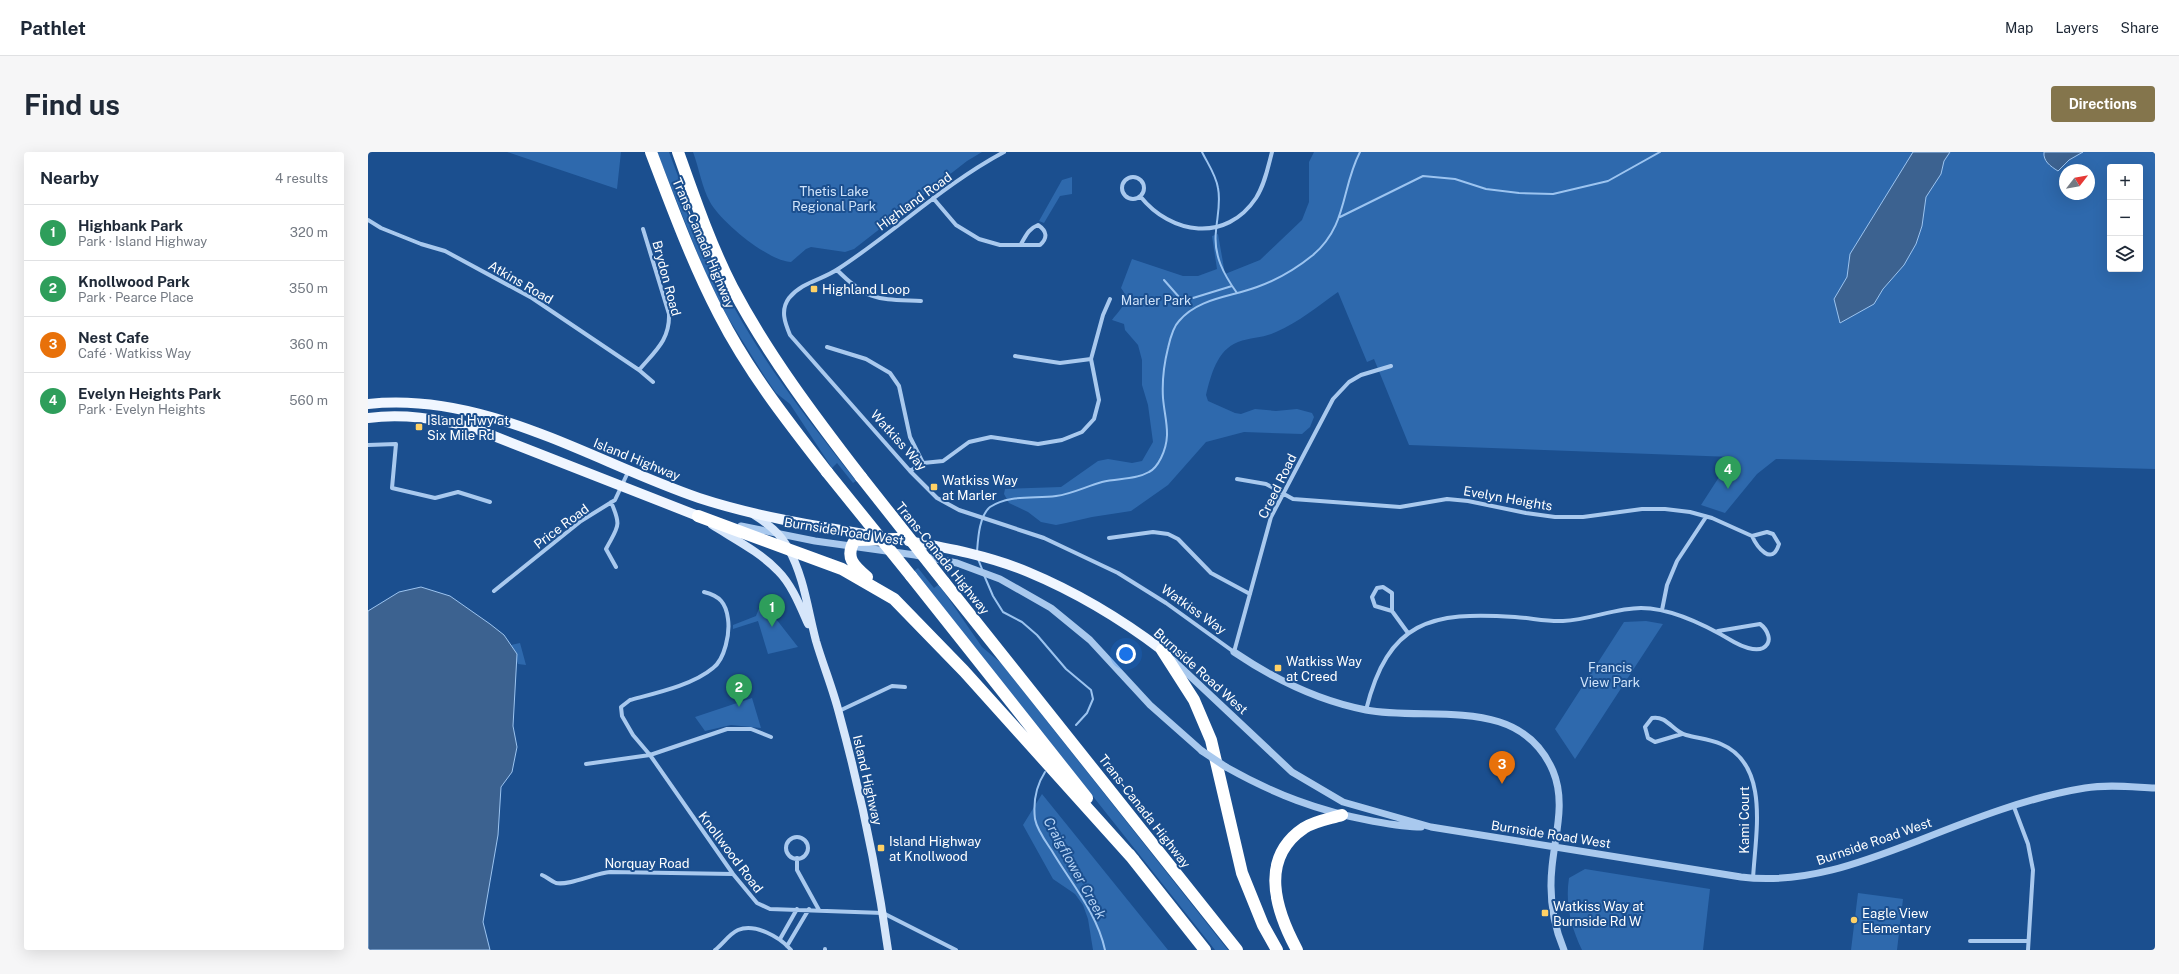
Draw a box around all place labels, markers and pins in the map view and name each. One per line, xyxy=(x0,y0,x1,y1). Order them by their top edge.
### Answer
place label: Highland Loop xyxy=(822,282,910,297)
marker: Highland Loop xyxy=(809,284,819,294)
place label: Island Hwy at Six Mile Rd xyxy=(427,413,509,443)
marker: Island Hwy at Six Mile Rd xyxy=(414,422,424,432)
pin: 4 xyxy=(1715,456,1741,489)
place label: Watkiss Way at Marler xyxy=(942,473,1018,503)
marker: Watkiss Way at Marler xyxy=(929,482,939,492)
pin: 1 xyxy=(759,594,785,627)
place label: Watkiss Way at Creed xyxy=(1286,654,1362,684)
marker: Watkiss Way at Creed xyxy=(1273,663,1283,673)
pin: 2 xyxy=(726,674,752,707)
pin: 3 xyxy=(1489,751,1515,784)
place label: Island Highway at Knollwood xyxy=(889,834,981,864)
marker: Island Highway at Knollwood xyxy=(876,843,886,853)
place label: Watkiss Way at Burnside Rd W xyxy=(1553,899,1644,929)
place label: Eagle View Elementary xyxy=(1862,906,1931,936)
marker: Watkiss Way at Burnside Rd W xyxy=(1540,908,1550,918)
marker: Eagle View Elementary xyxy=(1849,915,1859,925)

